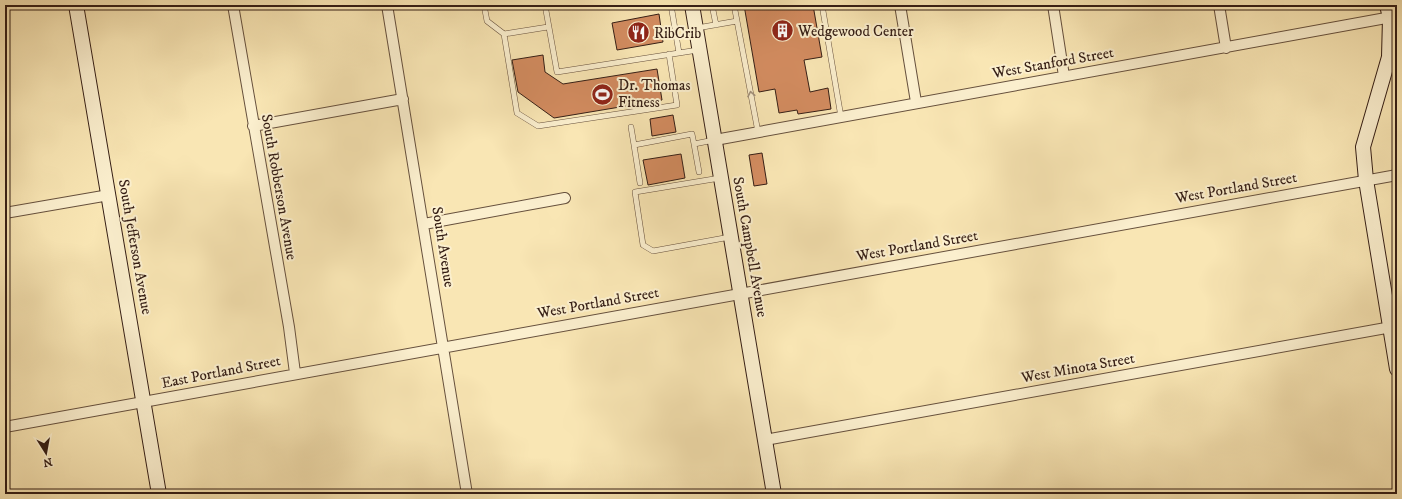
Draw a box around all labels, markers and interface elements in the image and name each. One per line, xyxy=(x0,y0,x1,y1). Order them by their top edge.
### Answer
building icon: Wedgewood Center xyxy=(770,18,796,44)
restaurant icon: RibCrib xyxy=(625,20,651,46)
place label: Wedgewood Center xyxy=(797,22,914,41)
place label: RibCrib xyxy=(654,24,701,43)
street label: West Stanford Street xyxy=(990,43,1115,83)
place label: Dr. Thomas Fitness xyxy=(618,76,690,112)
sports icon: Dr. Thomas Fitness xyxy=(590,81,616,107)
one-way arrow xyxy=(747,91,756,97)
street label: South Robberson Avenue xyxy=(257,112,301,262)
street label: West Portland Street xyxy=(1173,168,1298,208)
street label: South Campbell Avenue xyxy=(728,175,772,319)
street label: South Jefferson Avenue xyxy=(114,178,156,316)
street label: South Avenue xyxy=(427,205,459,289)
street label: West Portland Street xyxy=(854,226,979,266)
street label: West Portland Street xyxy=(535,283,660,323)
street label: West Minota Street xyxy=(1019,349,1136,387)
street label: East Portland Street xyxy=(160,351,282,393)
north arrow xyxy=(26,433,66,473)
text: N xyxy=(42,454,53,470)

